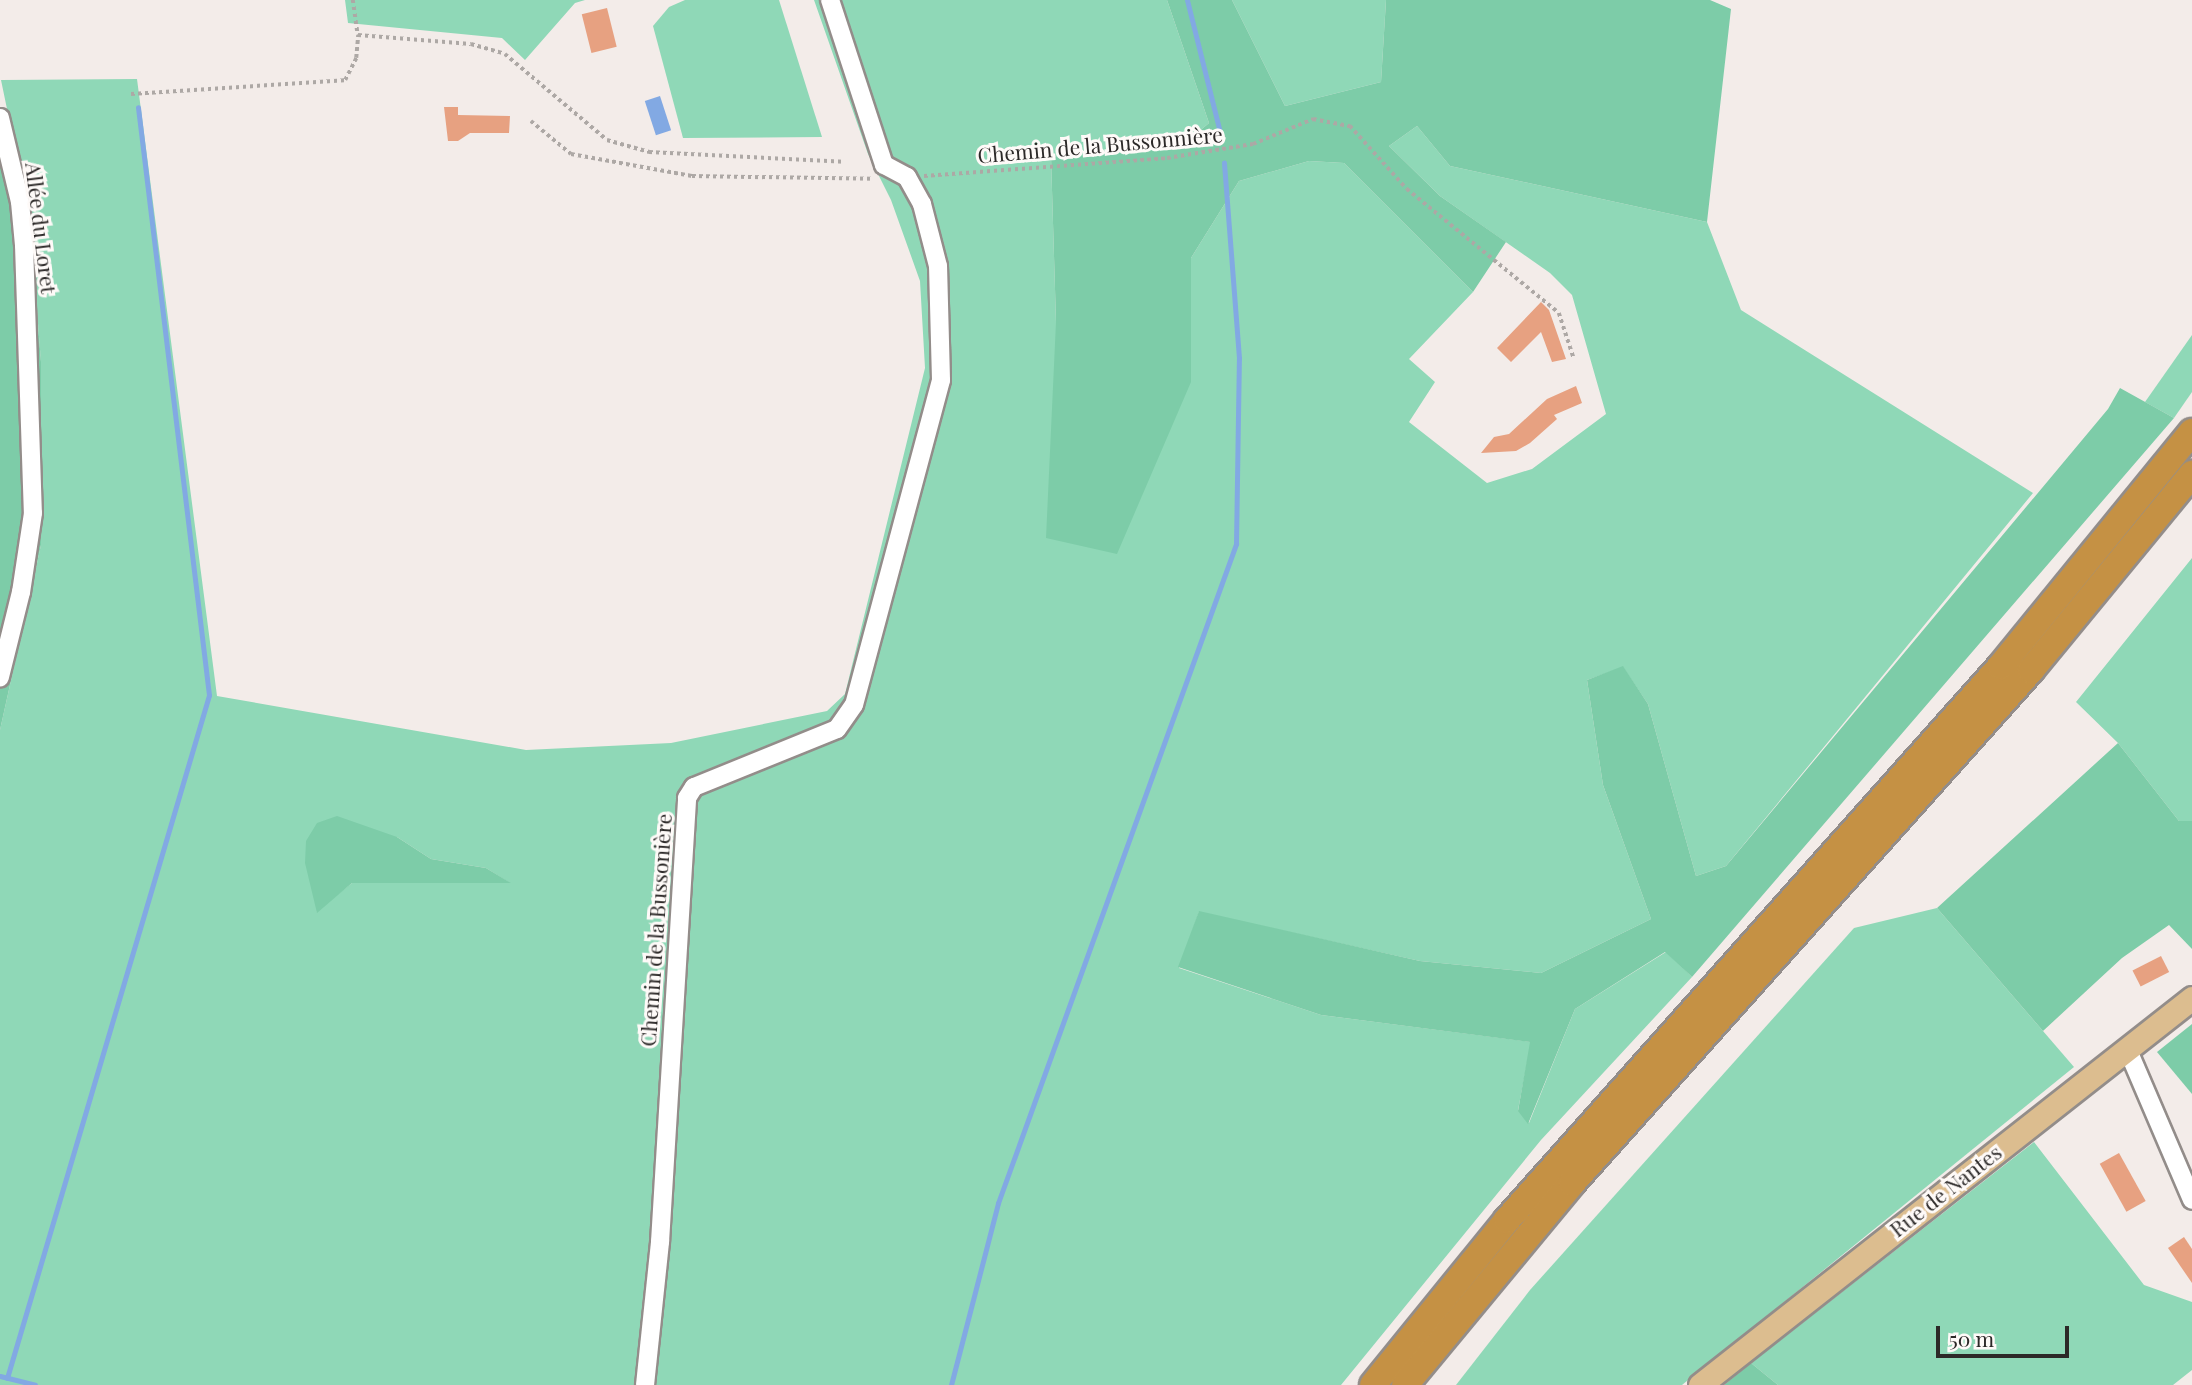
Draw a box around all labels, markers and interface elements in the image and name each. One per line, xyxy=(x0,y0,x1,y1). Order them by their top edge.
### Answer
street label: Chemin de la Bussonnière xyxy=(976,121,1224,167)
street label: Allée du Loret xyxy=(21,161,63,295)
street label: Chemin de la Bussonière xyxy=(634,812,676,1048)
street label: Rue de Nantes xyxy=(1884,1139,2006,1241)
scale bar xyxy=(1940,1312,2073,1356)
text: 50 m xyxy=(1949,1324,1994,1352)

